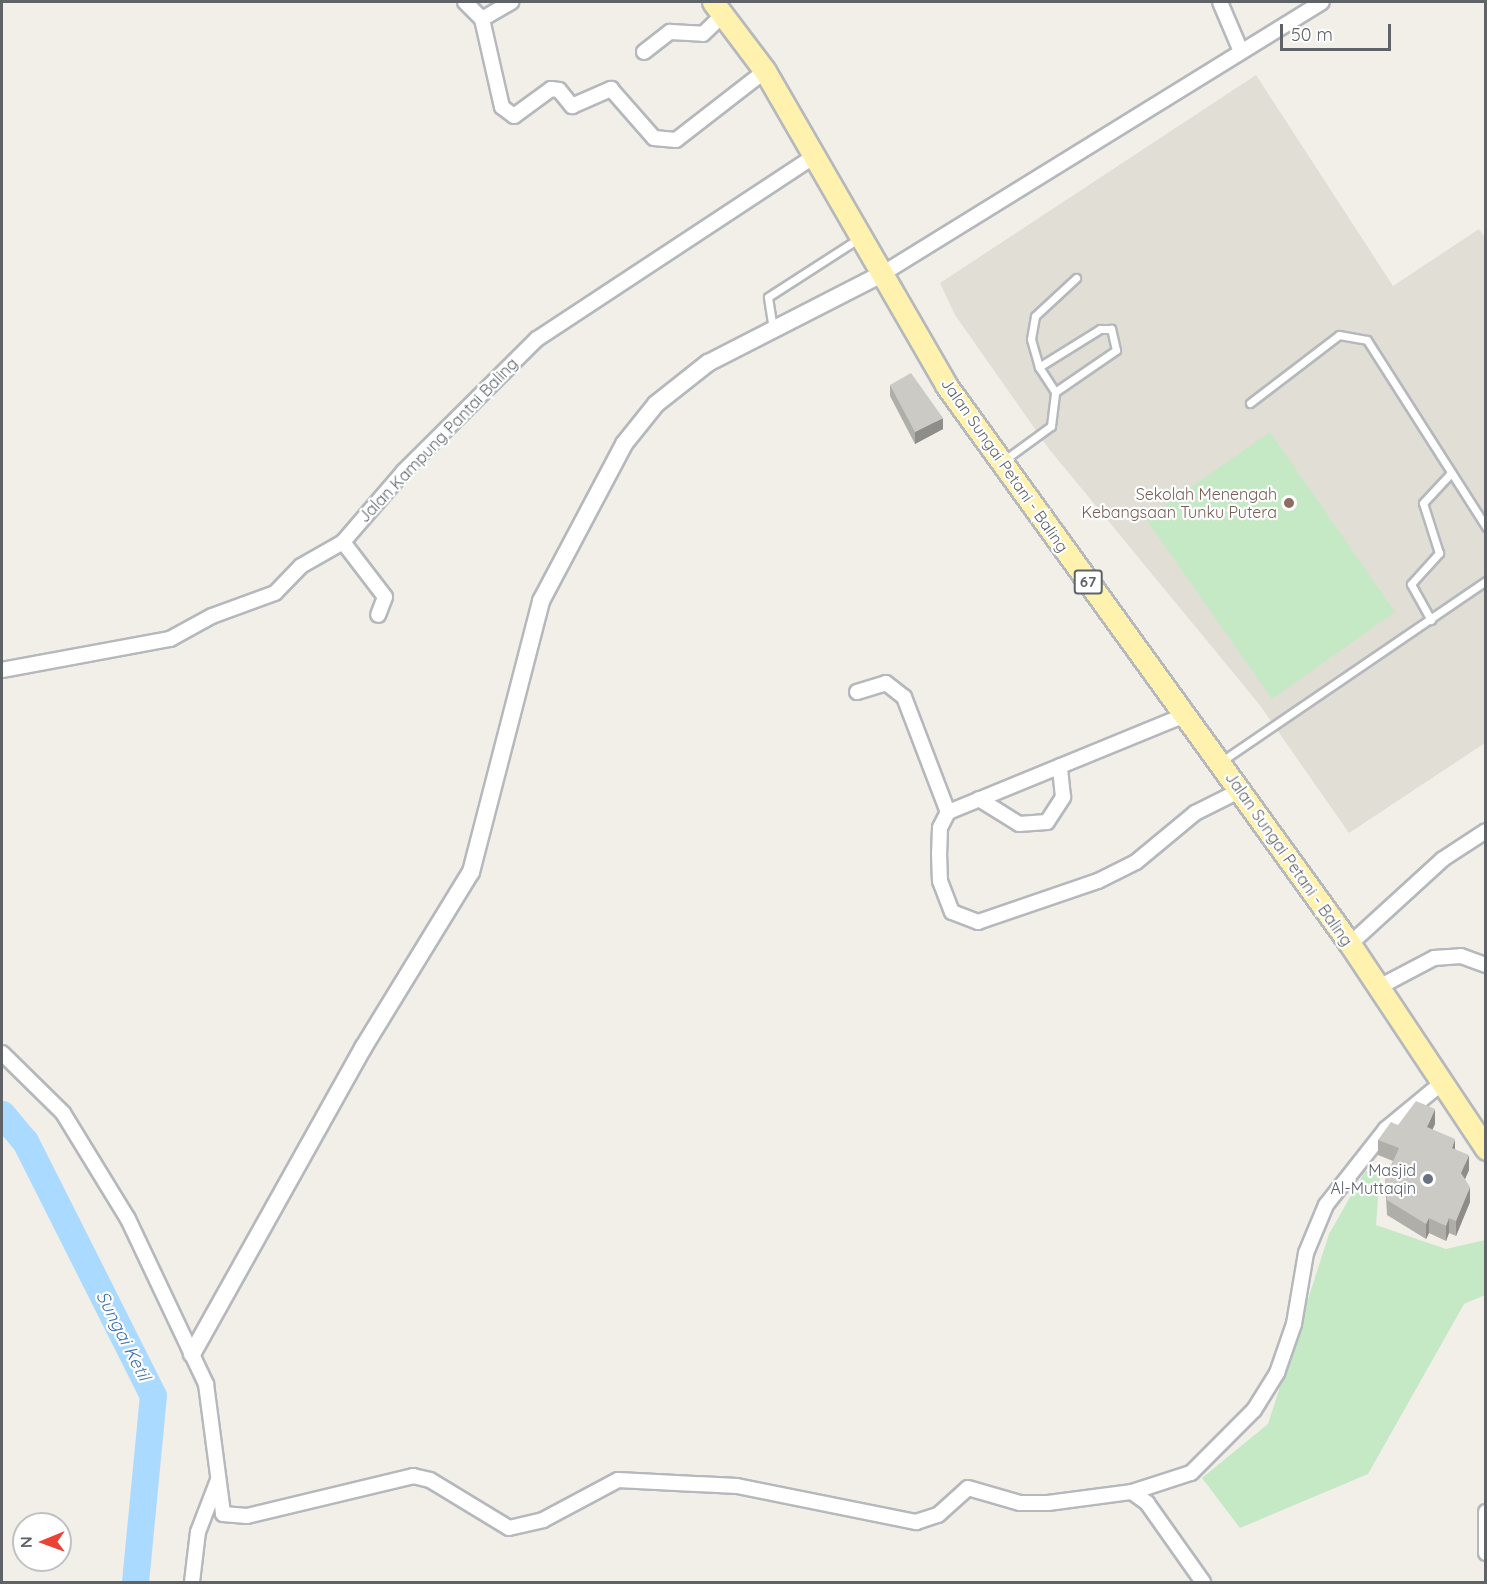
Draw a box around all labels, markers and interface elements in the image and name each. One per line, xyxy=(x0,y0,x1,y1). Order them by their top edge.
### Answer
scale bar xyxy=(1283,12,1394,50)
text: 50 m xyxy=(1291,23,1333,46)
street label: Jalan Kampung Pantai Baling xyxy=(354,354,522,526)
street label: Jalan Sungai Petani - Baling xyxy=(937,374,1073,556)
place label: Sekolah Menengah Kebangsaan Tunku Putera xyxy=(1082,484,1277,522)
marker: Sekolah Menengah Kebangsaan Tunku Putera xyxy=(1282,496,1296,510)
road number: 67 xyxy=(1073,570,1103,594)
street label: Jalan Sungai Petani - Baling xyxy=(1221,768,1357,950)
place label: Masjid Al-Muttaqin xyxy=(1330,1160,1416,1198)
marker: Masjid Al-Muttaqin xyxy=(1421,1172,1435,1186)
water label: Sungai Ketil xyxy=(91,1288,155,1384)
north arrow xyxy=(12,1512,72,1572)
text: N xyxy=(16,1536,36,1548)

